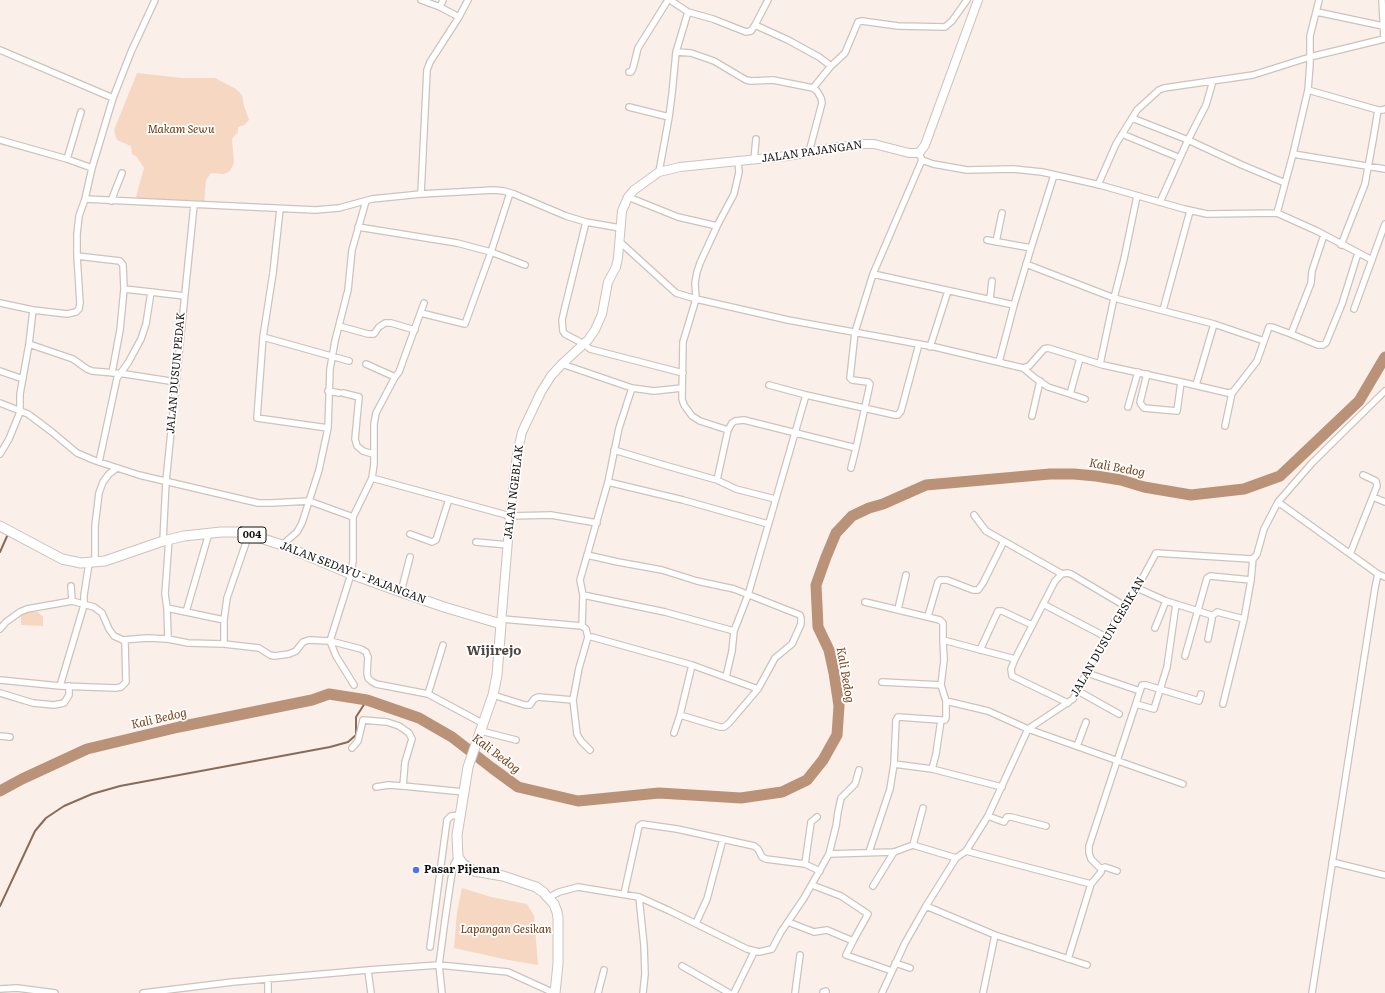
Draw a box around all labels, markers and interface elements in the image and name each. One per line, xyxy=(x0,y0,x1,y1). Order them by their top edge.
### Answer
park label: Makam Sewu xyxy=(147,123,215,137)
street label: JALAN PAJANGAN xyxy=(761,138,863,166)
street label: JALAN DUSUN PEDAK xyxy=(164,312,188,434)
street label: JALAN NGEBLAK xyxy=(502,444,526,540)
water label: Kali Bedog xyxy=(1088,456,1146,480)
road number: 004 xyxy=(238,527,266,543)
street label: JALAN SEDAYU - PAJANGAN xyxy=(278,539,428,607)
street label: JALAN DUSUN GESIKAN xyxy=(1068,575,1148,699)
district label: Wijirejo xyxy=(467,643,521,659)
water label: Kali Bedog xyxy=(833,646,857,704)
water label: Kali Bedog xyxy=(130,706,188,732)
water label: Kali Bedog xyxy=(469,731,523,777)
place label: Pasar Pijenan xyxy=(424,863,500,877)
marker: Pasar Pijenan xyxy=(411,865,421,875)
park label: Lapangan Gesikan xyxy=(460,923,552,937)

